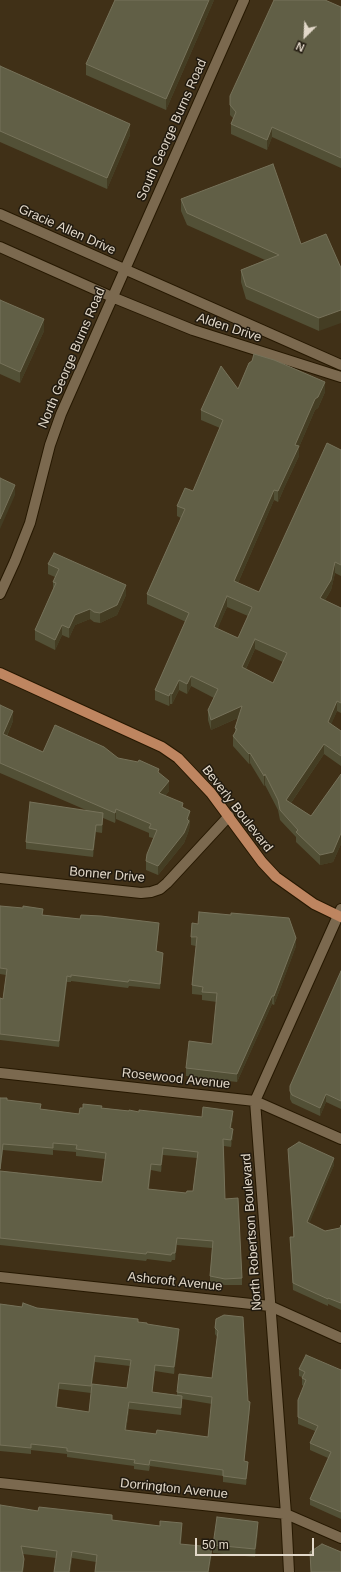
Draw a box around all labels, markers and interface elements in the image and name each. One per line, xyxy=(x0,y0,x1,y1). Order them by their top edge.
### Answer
north arrow xyxy=(285,16,325,56)
text: N xyxy=(294,40,306,54)
street label: South George Burns Road xyxy=(134,57,210,203)
street label: Gracie Allen Drive xyxy=(16,202,118,258)
street label: North George Burns Road xyxy=(35,285,109,431)
street label: Alden Drive xyxy=(195,310,263,346)
street label: Beverly Boulevard xyxy=(198,763,276,855)
street label: Bonner Drive xyxy=(69,864,145,886)
street label: Rosewood Avenue xyxy=(121,1066,231,1092)
street label: North Robertson Boulevard xyxy=(239,1153,265,1311)
street label: Ashcroft Avenue xyxy=(127,1269,223,1295)
street label: Dorrington Avenue xyxy=(119,1476,229,1502)
scale bar xyxy=(197,1530,316,1556)
text: 50 m xyxy=(202,1538,229,1552)

